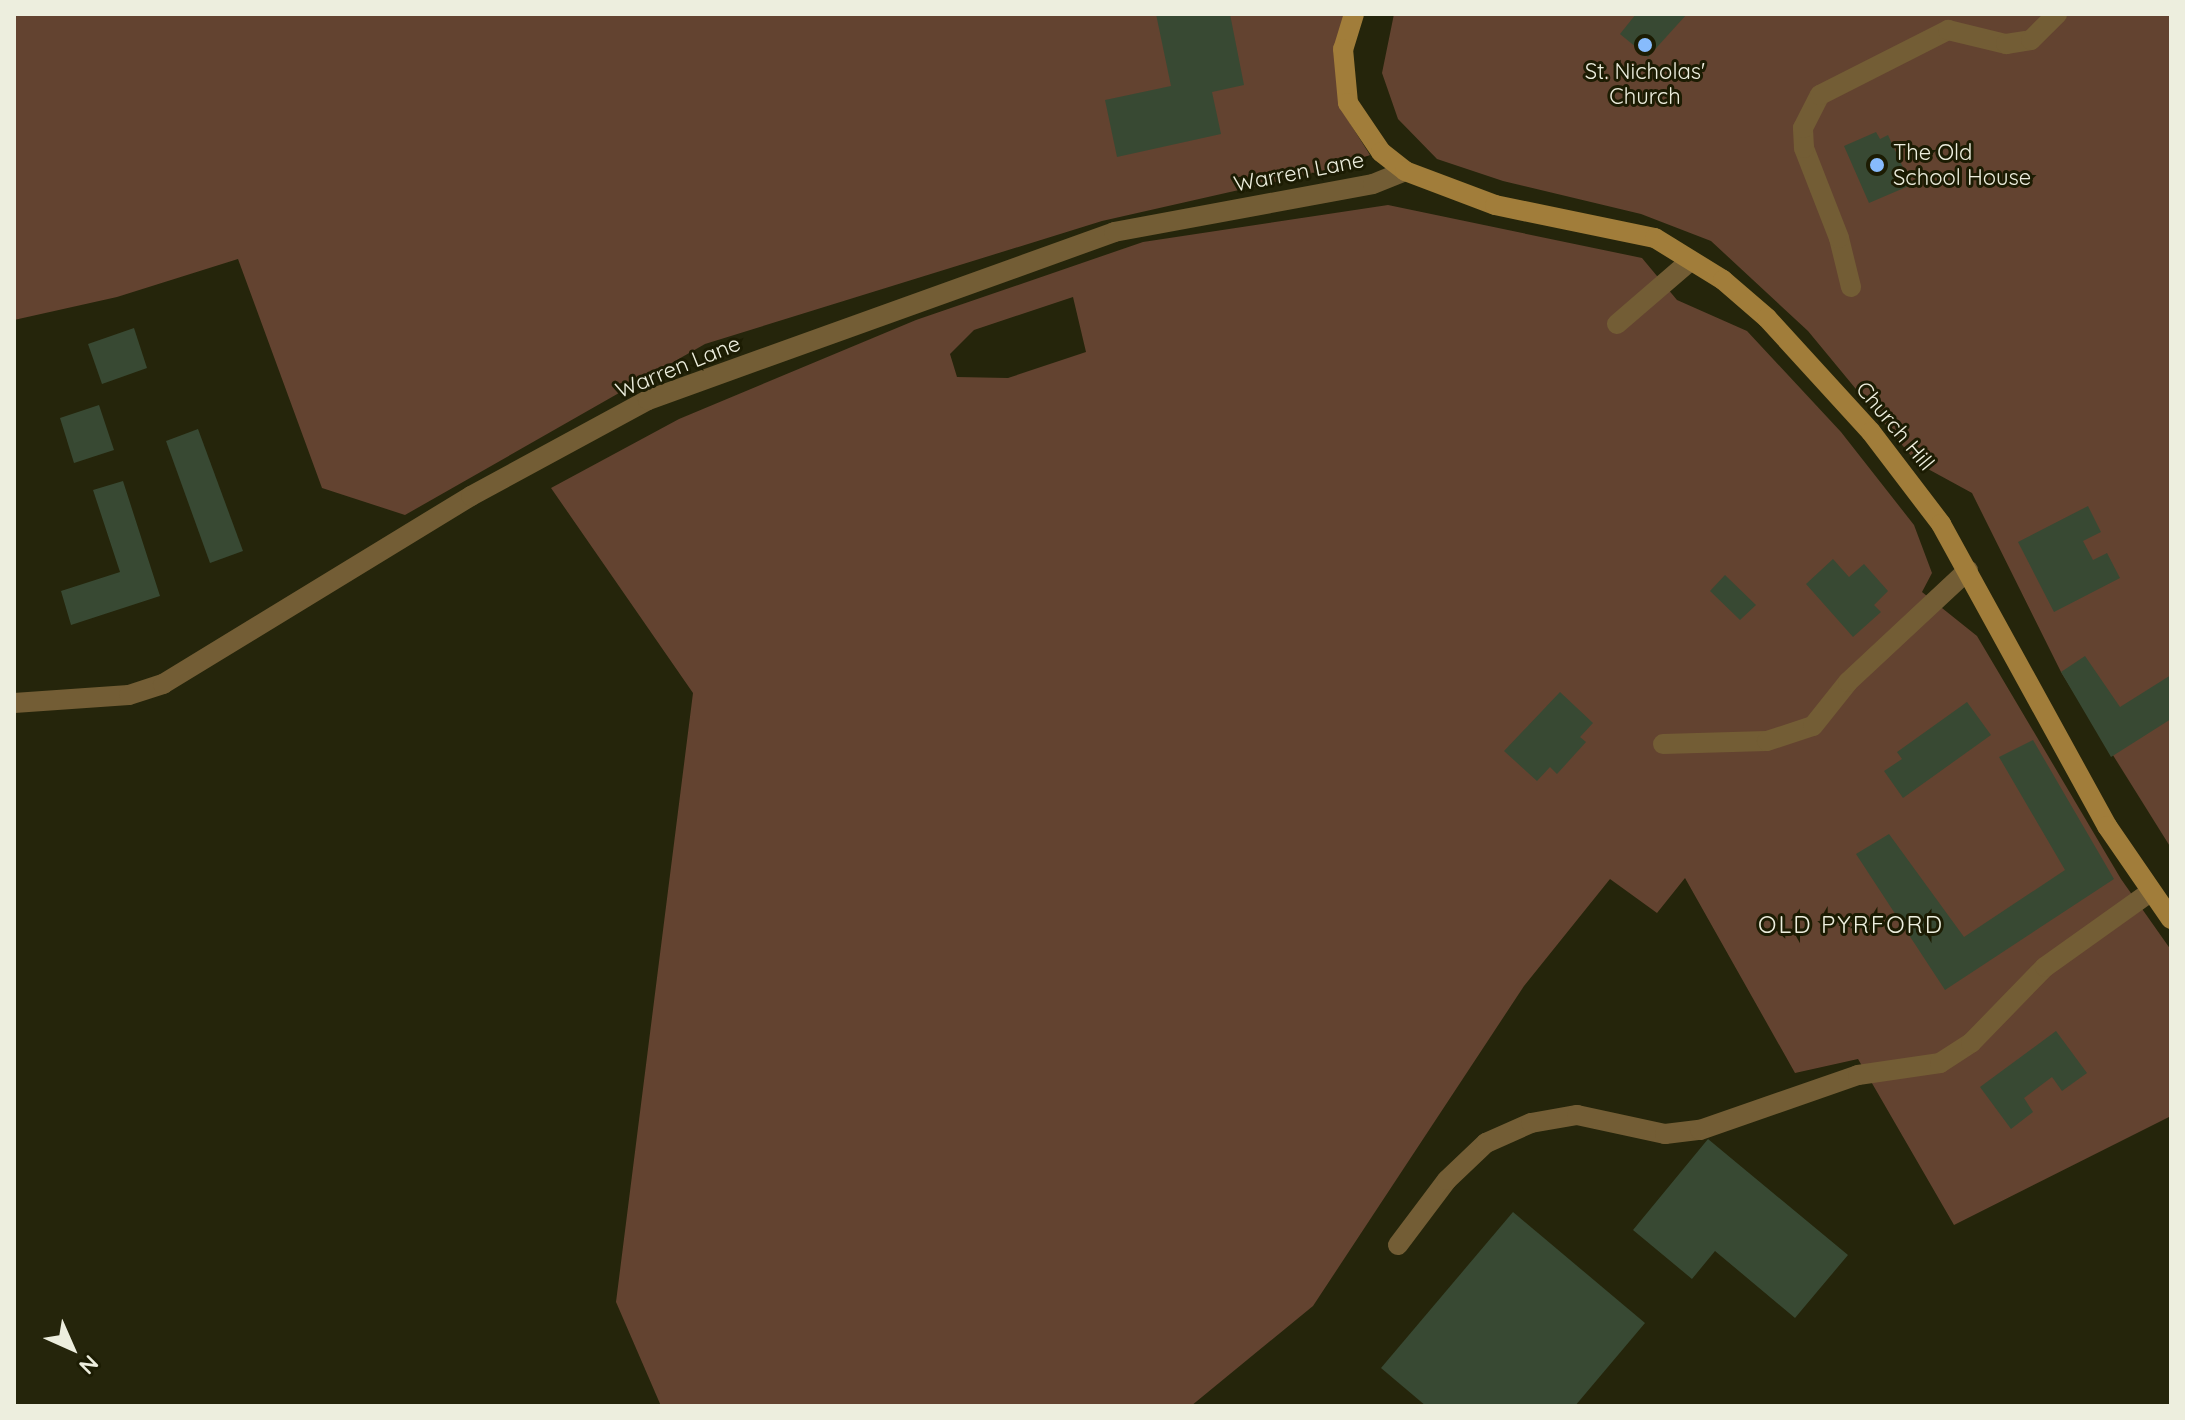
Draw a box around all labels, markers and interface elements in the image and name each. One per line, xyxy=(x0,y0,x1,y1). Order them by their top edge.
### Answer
marker: St. Nicholas' Church xyxy=(1636,36,1654,54)
place label: St. Nicholas' Church xyxy=(1585,58,1705,110)
place label: The Old School House xyxy=(1893,139,2031,190)
street label: Warren Lane xyxy=(1232,146,1366,198)
marker: The Old School House xyxy=(1868,156,1886,174)
street label: Warren Lane xyxy=(612,330,744,404)
street label: Church Hill xyxy=(1850,376,1940,476)
district label: OLD PYRFORD xyxy=(1758,911,1944,939)
north arrow xyxy=(32,1308,112,1388)
text: N xyxy=(73,1349,105,1381)

